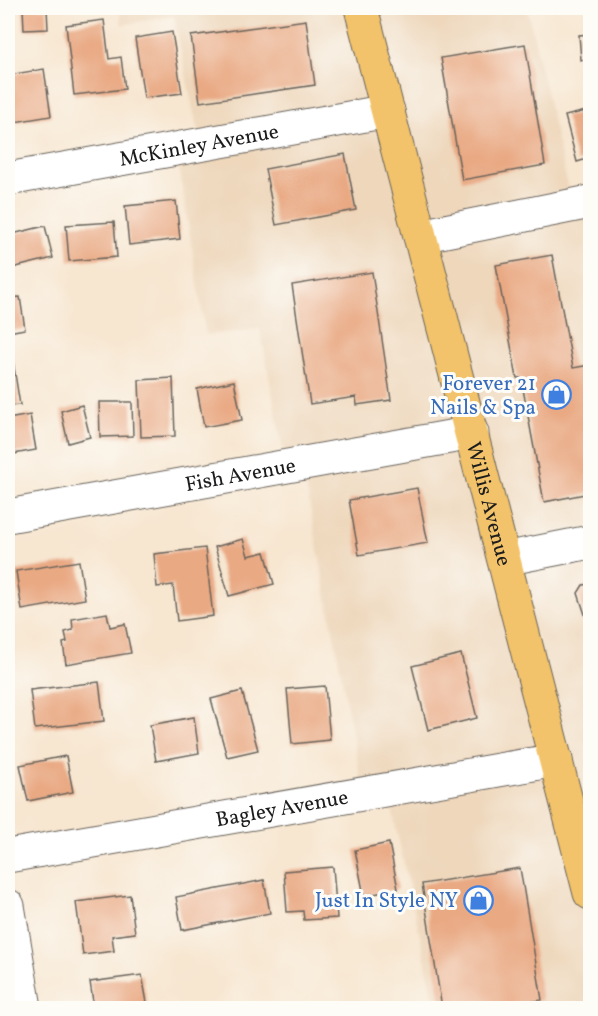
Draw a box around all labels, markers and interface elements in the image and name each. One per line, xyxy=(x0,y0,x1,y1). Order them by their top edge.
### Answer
street label: McKinley Avenue xyxy=(117,118,281,175)
place label: Forever 21 Nails & Spa xyxy=(430,370,536,423)
shop icon: Forever 21 Nails & Spa xyxy=(541,379,573,411)
street label: Willis Avenue xyxy=(458,439,518,569)
street label: Fish Avenue xyxy=(183,452,298,500)
street label: Bagley Avenue xyxy=(214,784,351,835)
shop icon: Just In Style NY xyxy=(463,884,495,916)
place label: Just In Style NY xyxy=(315,887,458,916)

